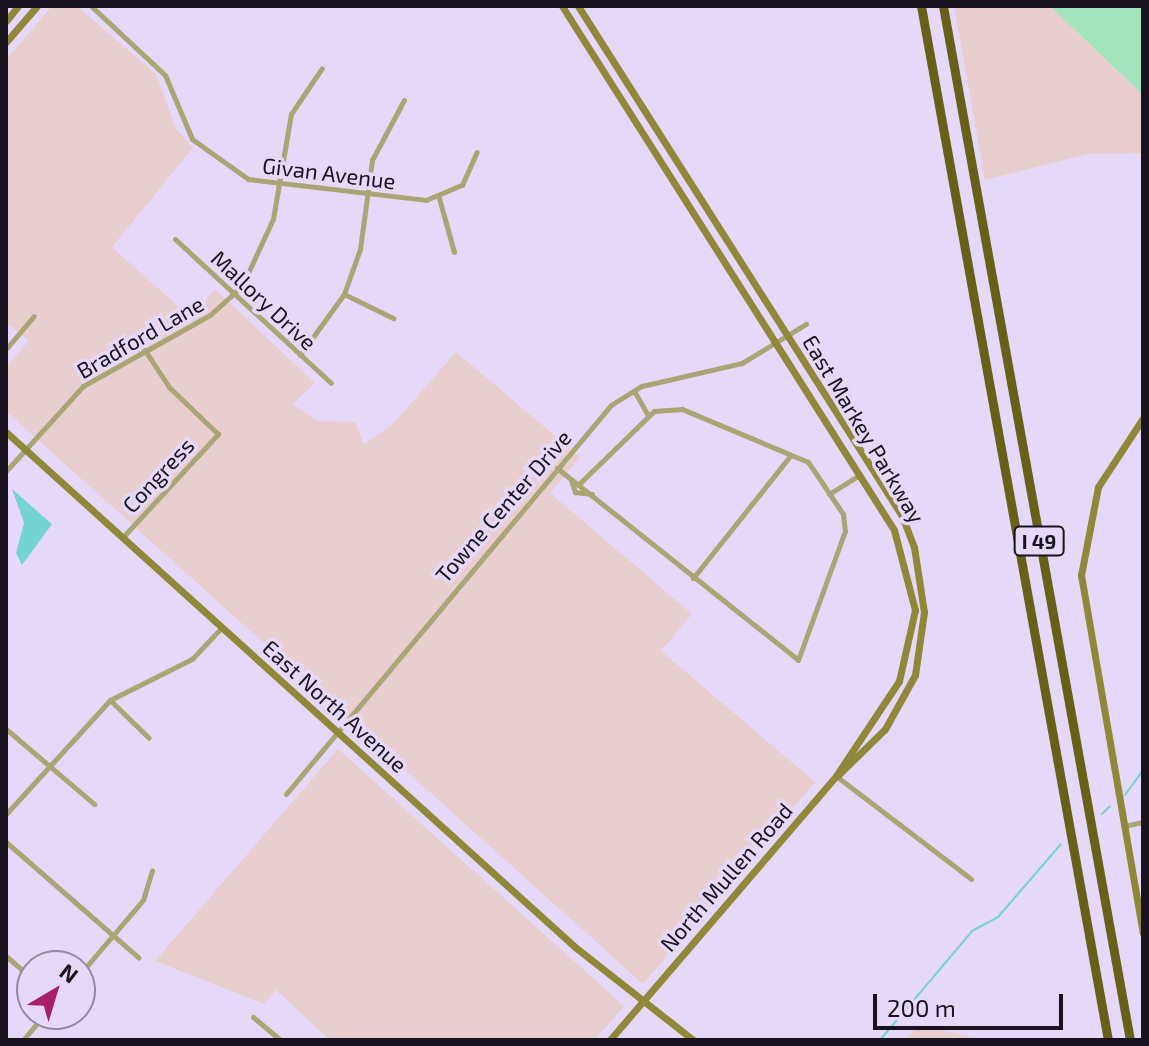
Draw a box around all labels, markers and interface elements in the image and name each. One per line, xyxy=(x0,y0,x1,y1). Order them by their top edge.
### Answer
street label: Givan Avenue xyxy=(261,152,397,194)
street label: Mallory Drive xyxy=(206,244,322,356)
street label: Bradford Lane xyxy=(72,290,208,384)
street label: East Markey Parkway xyxy=(797,330,931,528)
street label: Towne Center Drive xyxy=(430,424,576,588)
street label: Congress xyxy=(117,432,199,518)
road number: I 49 xyxy=(1013,525,1065,557)
street label: East North Avenue xyxy=(257,634,413,778)
street label: North Mullen Road xyxy=(654,797,798,957)
north arrow xyxy=(16,950,96,1030)
text: N xyxy=(55,958,84,988)
scale bar xyxy=(877,978,1067,1028)
text: 200 m xyxy=(887,993,956,1022)

